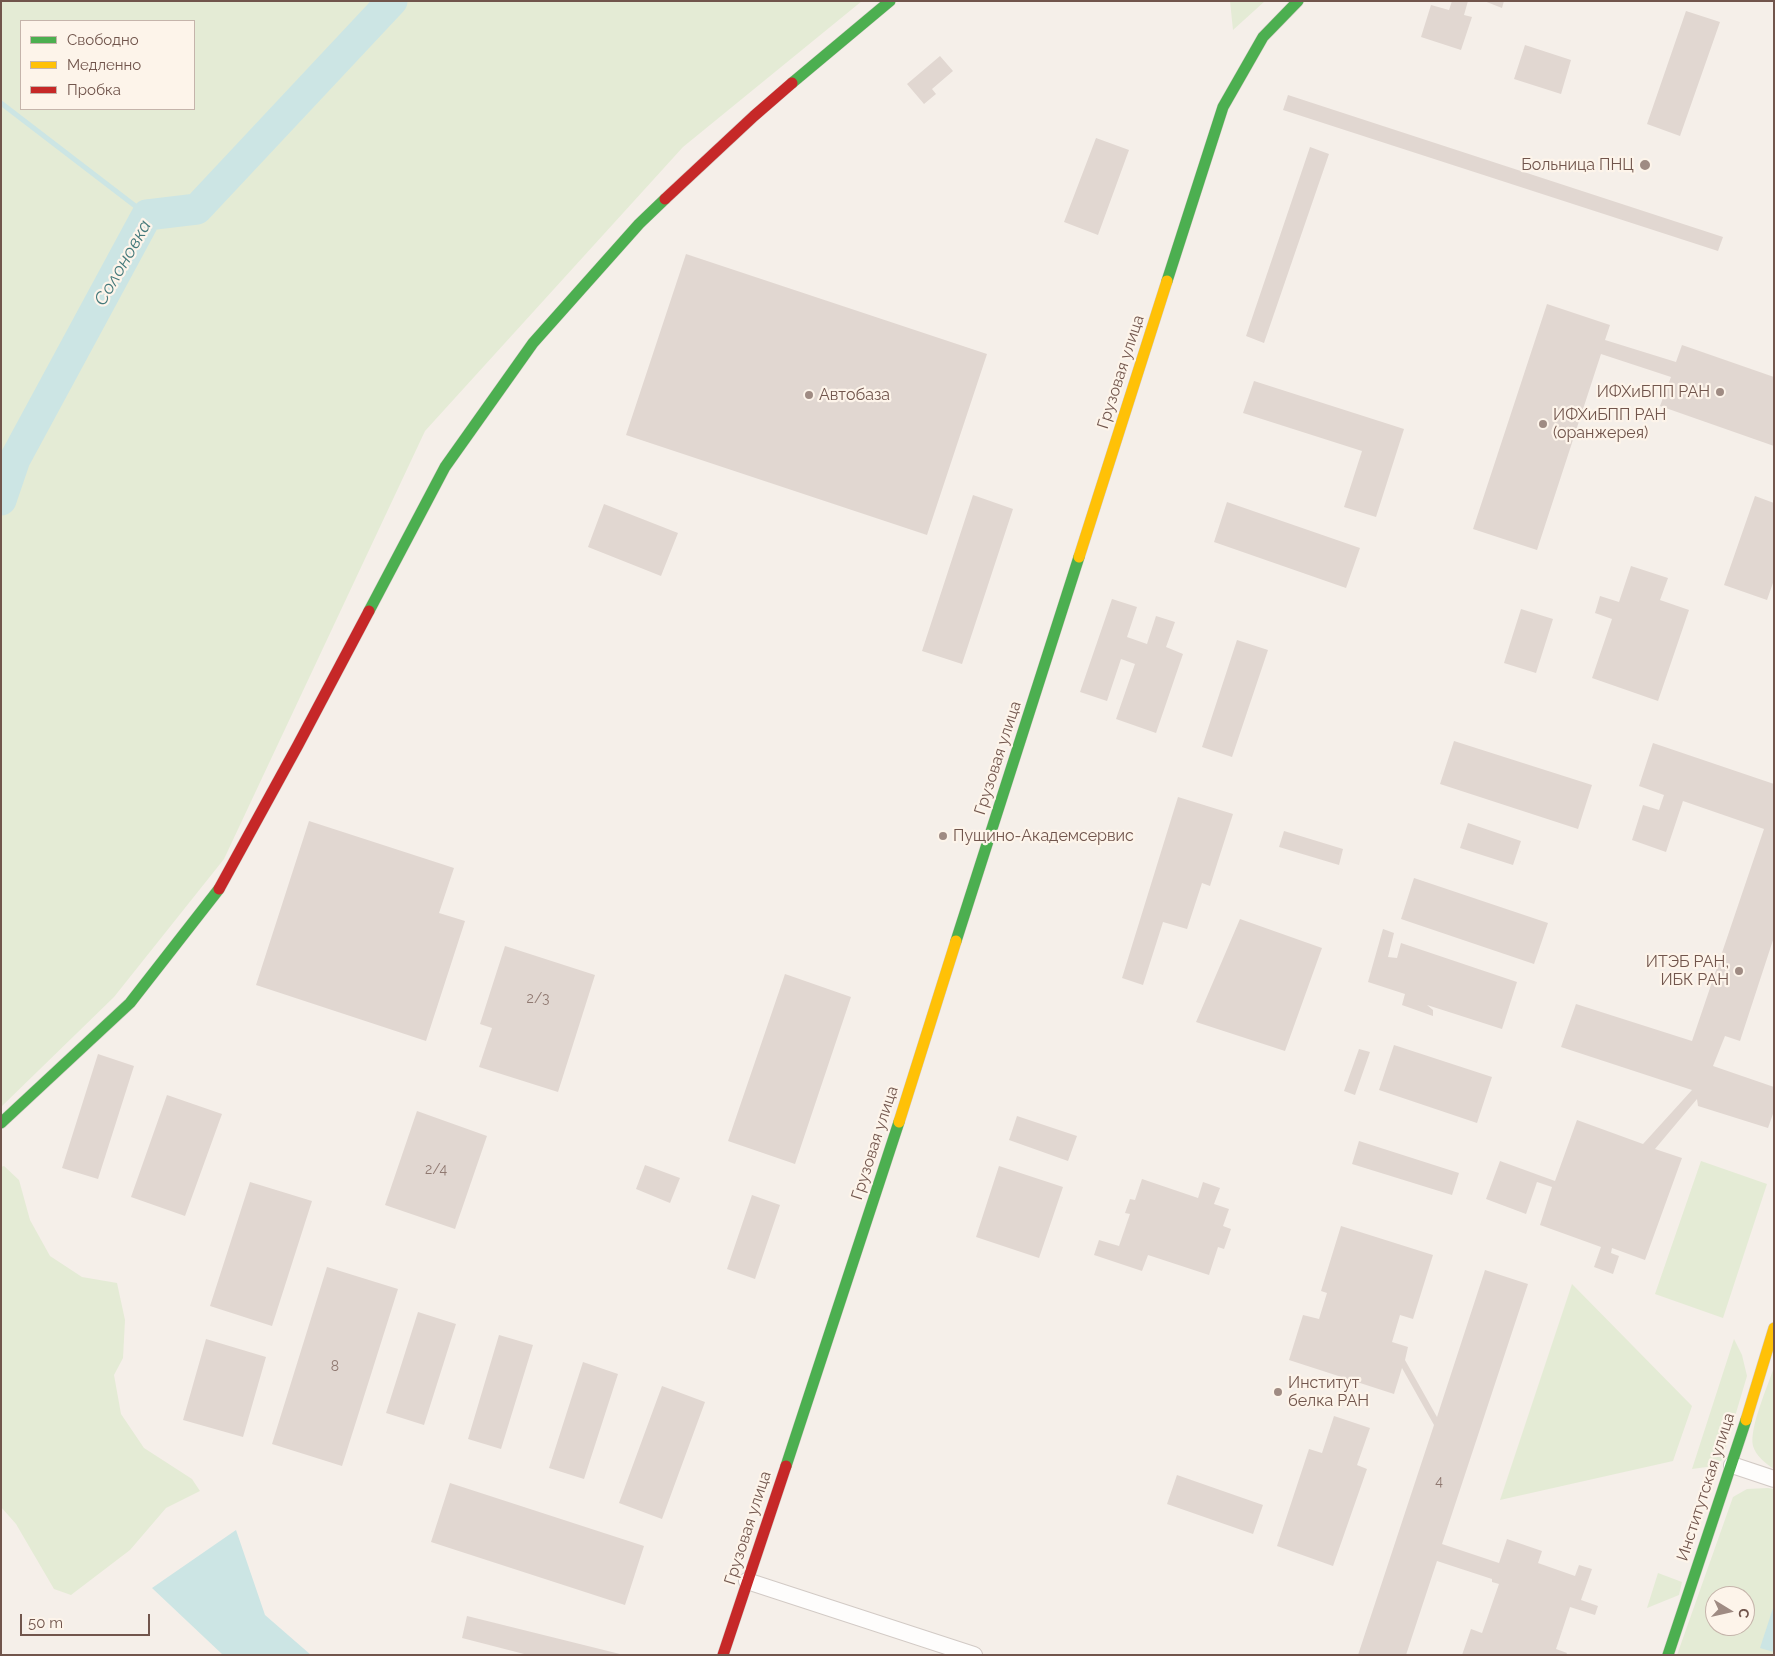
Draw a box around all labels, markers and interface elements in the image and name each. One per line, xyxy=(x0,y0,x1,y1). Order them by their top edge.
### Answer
legend xyxy=(20,20,195,110)
text: Свободно xyxy=(67,31,139,49)
text: Медленно xyxy=(67,56,141,74)
text: Пробка xyxy=(67,81,121,99)
place label: Больница ПНЦ xyxy=(1521,155,1634,175)
marker: Больница ПНЦ xyxy=(1638,158,1652,172)
water label: Солоновка xyxy=(90,216,156,310)
street label: Грузовая улица xyxy=(1094,313,1148,431)
place label: ИФХиБПП РАН xyxy=(1597,382,1710,402)
place label: Автобаза xyxy=(819,385,890,405)
marker: ИФХиБПП РАН xyxy=(1714,386,1726,398)
marker: Автобаза xyxy=(803,389,815,401)
place label: ИФХиБПП РАН (оранжерея) xyxy=(1553,405,1666,443)
marker: ИФХиБПП РАН (оранжерея) xyxy=(1537,418,1549,430)
street label: Грузовая улица xyxy=(971,699,1025,817)
place label: Пущино-Академсервис xyxy=(953,826,1134,846)
marker: Пущино-Академсервис xyxy=(937,830,949,842)
place label: ИТЭБ РАН, ИБК РАН xyxy=(1646,952,1729,990)
marker: ИТЭБ РАН, ИБК РАН xyxy=(1733,965,1745,977)
house number: 2/3 xyxy=(527,991,549,1007)
street label: Грузовая улица xyxy=(848,1084,902,1202)
house number: 2/4 xyxy=(425,1162,447,1178)
house number: 8 xyxy=(331,1359,339,1375)
place label: Институт белка РАН xyxy=(1288,1373,1369,1411)
marker: Институт белка РАН xyxy=(1272,1386,1284,1398)
street label: Институтская улица xyxy=(1673,1410,1739,1564)
street label: Грузовая улица xyxy=(721,1469,775,1587)
house number: 4 xyxy=(1435,1474,1443,1490)
north arrow xyxy=(1705,1586,1755,1636)
scale bar xyxy=(22,1604,152,1636)
text: С xyxy=(1735,1607,1752,1619)
text: 50 m xyxy=(28,1614,63,1632)

